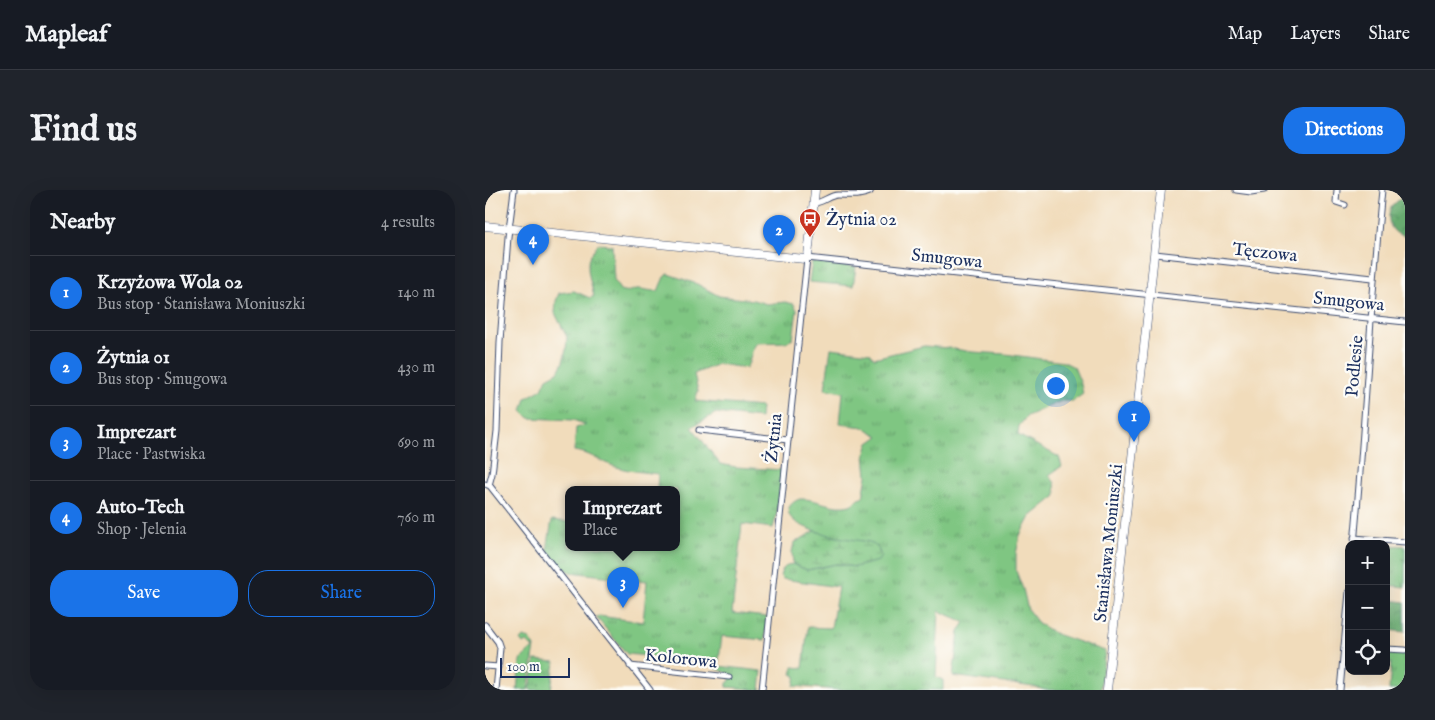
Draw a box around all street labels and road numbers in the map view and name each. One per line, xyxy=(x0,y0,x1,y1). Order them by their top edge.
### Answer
street label: Tęczowa xyxy=(1231,239,1299,268)
street label: Smugowa xyxy=(910,244,984,275)
street label: Smugowa xyxy=(1312,287,1386,318)
street label: Podlesie xyxy=(1341,334,1370,398)
street label: Żytnia xyxy=(759,412,789,464)
street label: Stanisława Moniuszki xyxy=(1090,463,1129,623)
street label: Kolorowa xyxy=(643,644,718,675)

